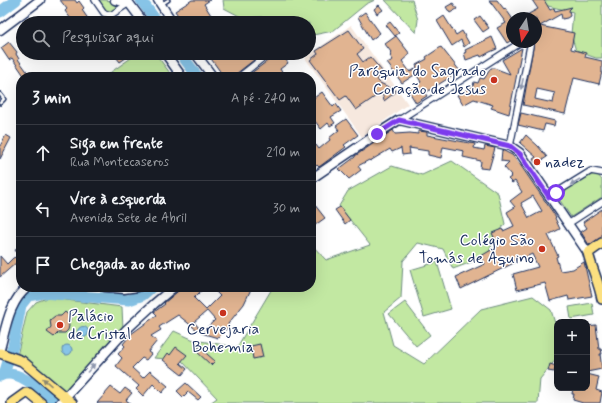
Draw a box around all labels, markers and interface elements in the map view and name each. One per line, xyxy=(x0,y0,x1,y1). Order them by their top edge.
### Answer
north arrow xyxy=(506,12,542,48)
search box xyxy=(16,16,316,60)
icon: search xyxy=(30,27,52,49)
text: Pesquisar aqui xyxy=(62,28,154,48)
place label: Paróquia do Sagrado Coração de Jesus xyxy=(349,61,486,100)
marker: Paróquia do Sagrado Coração de Jesus xyxy=(489,75,499,85)
one-way arrow xyxy=(519,78,525,91)
text: 3 min xyxy=(32,87,71,109)
text: A pé · 240 m xyxy=(231,90,300,107)
route end xyxy=(368,125,386,143)
text: Siga em frente xyxy=(70,134,163,154)
icon: ahead xyxy=(32,142,54,164)
text: 210 m xyxy=(266,144,300,161)
place label: nadez xyxy=(545,152,585,173)
text: Rua Montecaseros xyxy=(70,154,169,171)
marker: nadez xyxy=(532,157,542,167)
one-way arrow xyxy=(569,178,581,185)
route start xyxy=(547,184,565,202)
text: Vire à esquerda xyxy=(70,190,166,210)
icon: left xyxy=(32,198,54,220)
text: 30 m xyxy=(273,200,300,217)
text: Avenida Sete de Abril xyxy=(70,210,187,227)
place label: Colégio São Tomás de Aquino xyxy=(419,230,534,269)
marker: Colégio São Tomás de Aquino xyxy=(537,244,547,254)
icon: arrive xyxy=(32,254,54,276)
text: Chegada ao destino xyxy=(70,255,190,275)
place label: Palácio de Cristal xyxy=(68,306,131,345)
marker: Cervejaria Bohemia xyxy=(218,308,228,318)
place label: Cervejaria Bohemia xyxy=(187,319,260,358)
map controls xyxy=(554,319,590,391)
button: + xyxy=(554,319,590,355)
marker: Palácio de Cristal xyxy=(55,320,65,330)
button: − xyxy=(554,355,590,391)
one-way arrow xyxy=(86,363,95,374)
one-way arrow xyxy=(42,377,52,387)

